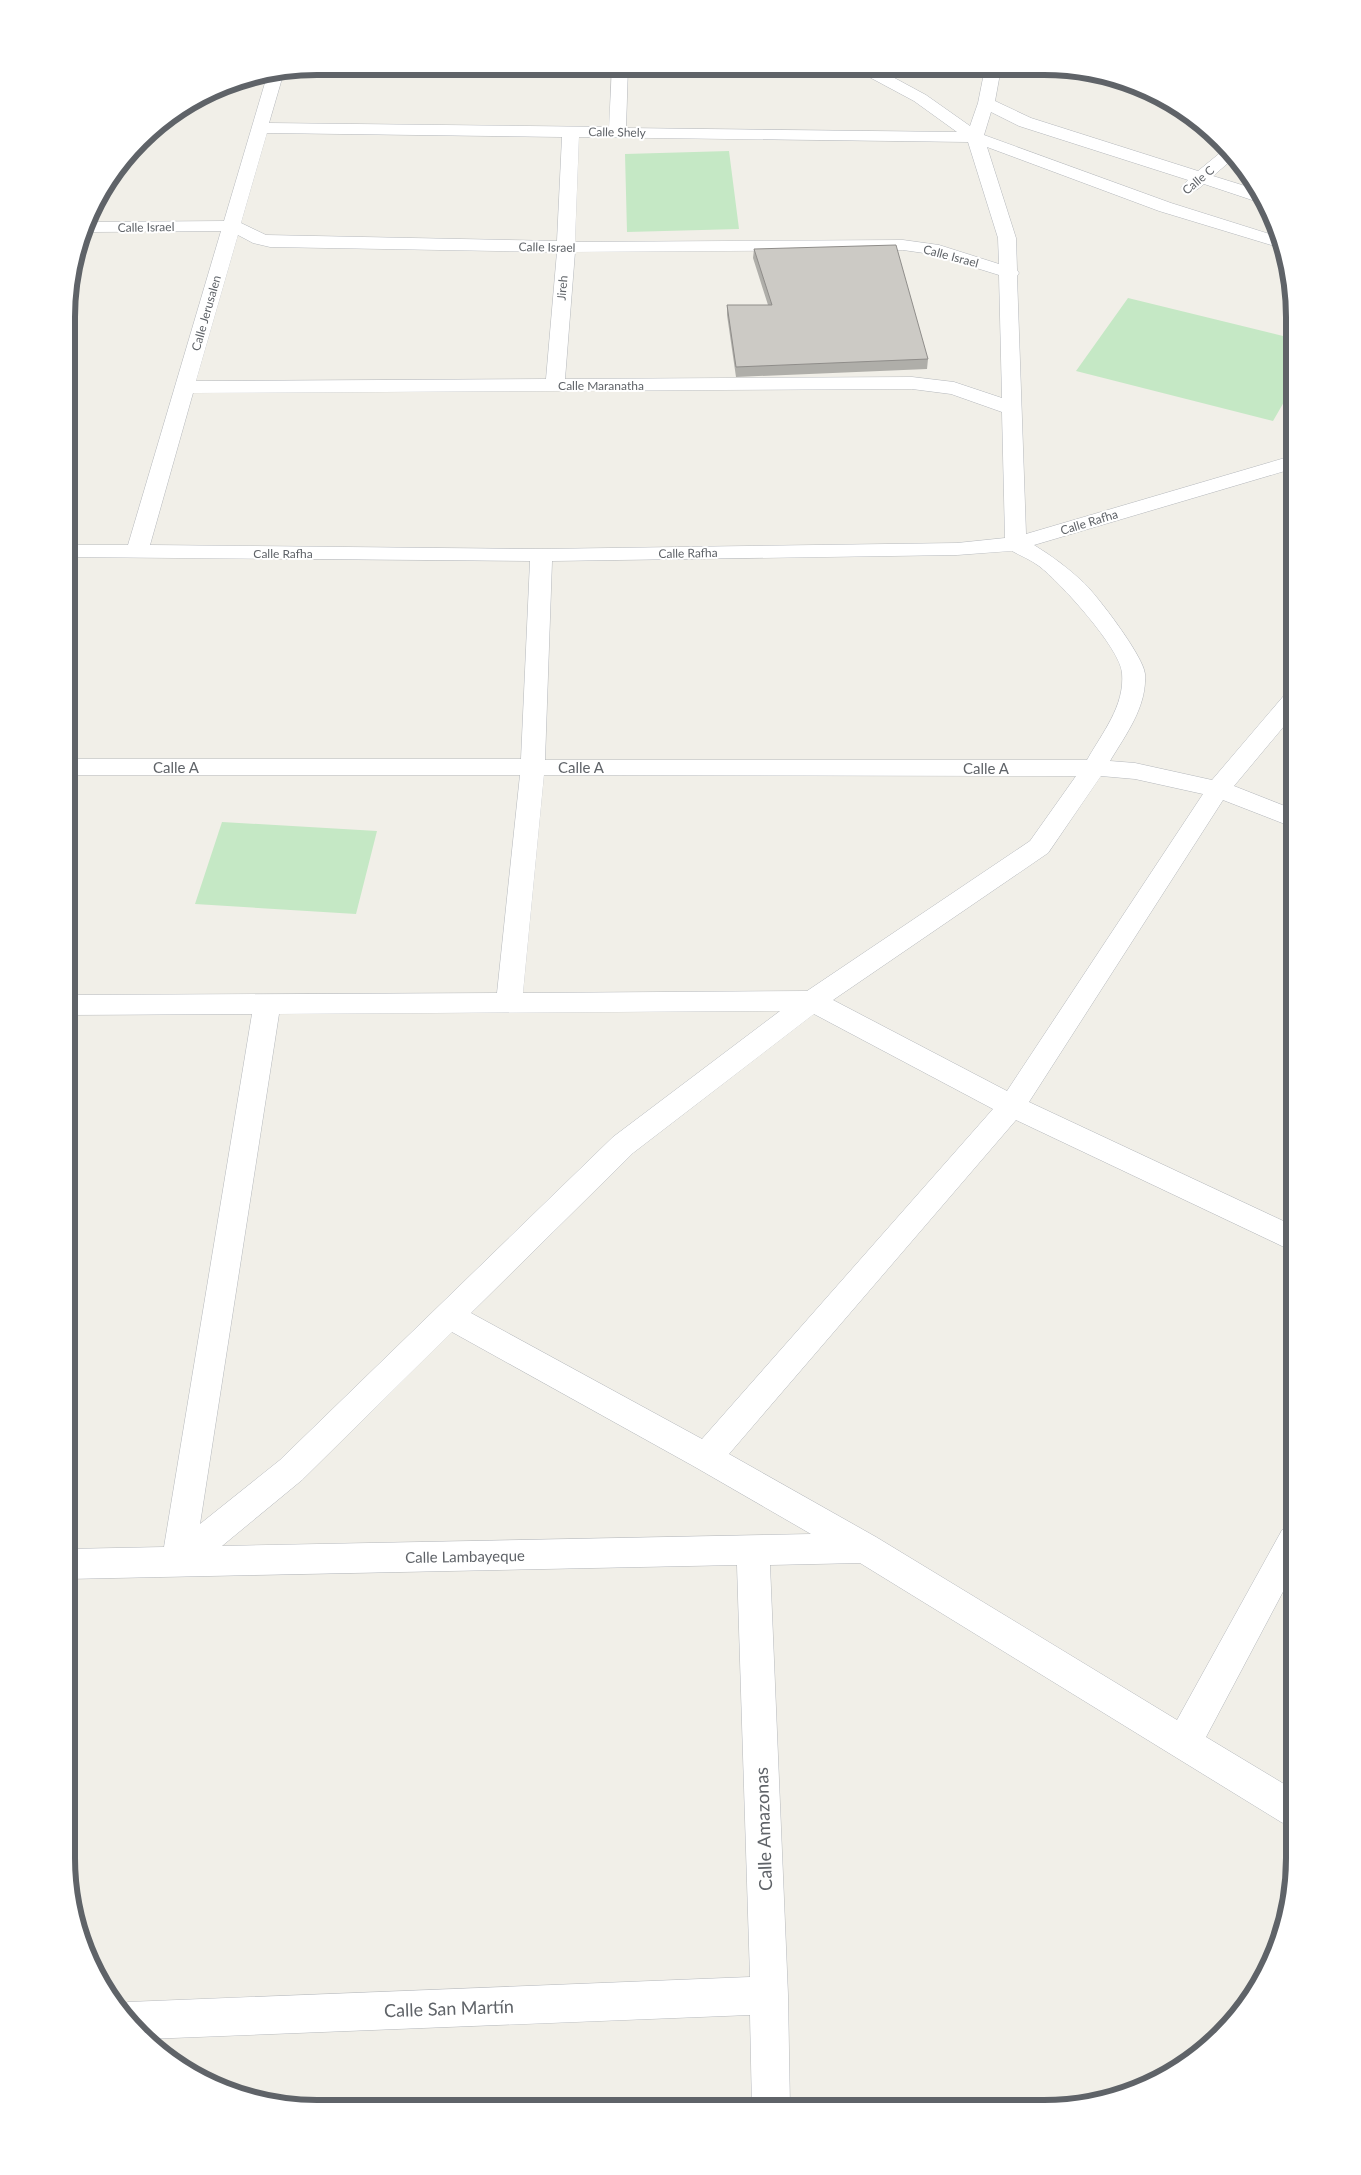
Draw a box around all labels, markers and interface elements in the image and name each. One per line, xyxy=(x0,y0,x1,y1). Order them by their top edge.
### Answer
street label: Calle Shely xyxy=(588,124,647,140)
street label: Calle C xyxy=(1179,162,1217,198)
street label: Calle Israel xyxy=(117,219,175,235)
street label: Calle Israel xyxy=(518,239,576,255)
street label: Calle Israel xyxy=(922,241,980,271)
street label: Calle Jerusalen xyxy=(188,273,224,353)
street label: Jireh xyxy=(553,275,571,301)
street label: Calle Maranatha xyxy=(558,378,644,393)
street label: Calle Rafha xyxy=(1058,506,1120,538)
street label: Calle Rafha xyxy=(658,545,718,561)
street label: Calle Rafha xyxy=(253,546,313,561)
street label: Calle A xyxy=(153,758,200,776)
street label: Calle A xyxy=(558,758,605,776)
street label: Calle A xyxy=(963,759,1010,777)
street label: Calle Lambayeque xyxy=(405,1546,525,1566)
street label: Calle Amazonas xyxy=(750,1767,776,1891)
street label: Calle San Martín xyxy=(384,1995,514,2021)

